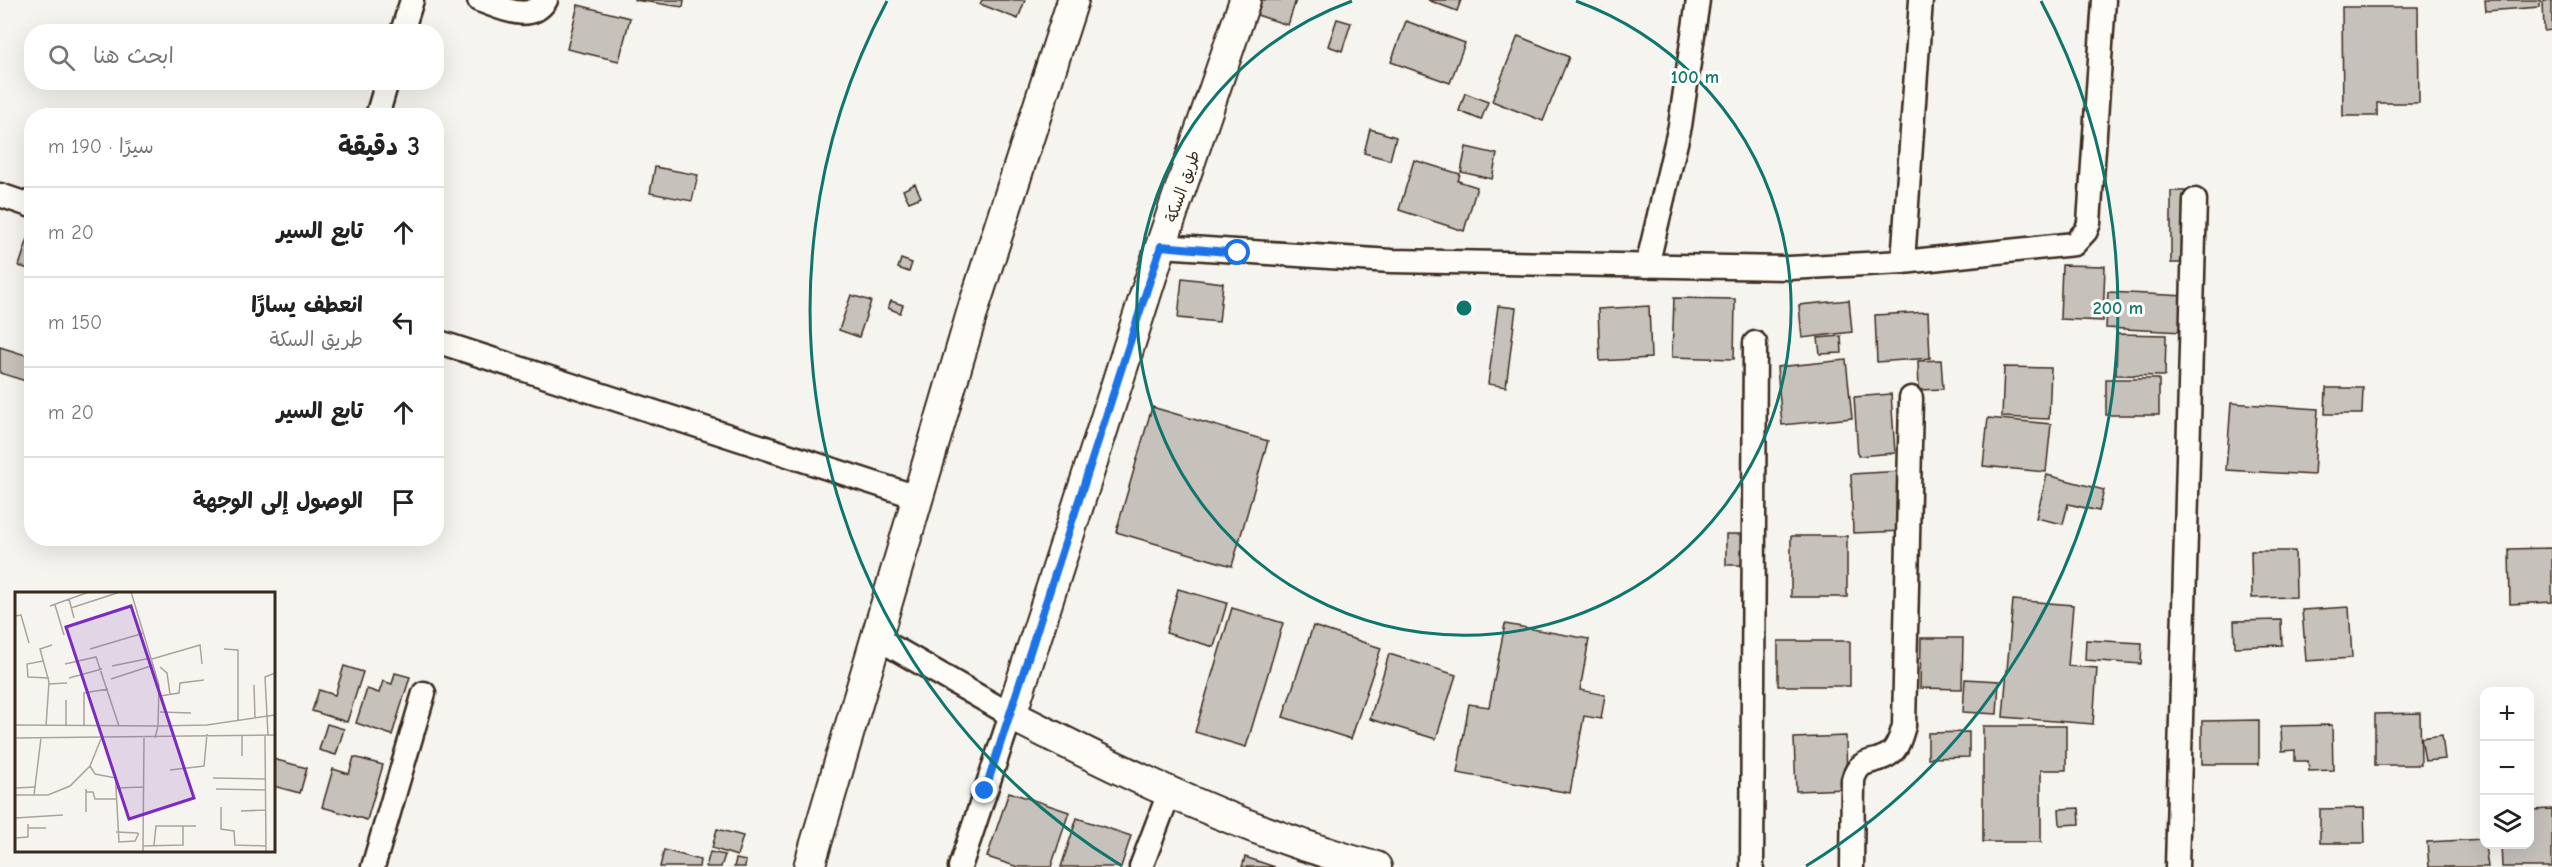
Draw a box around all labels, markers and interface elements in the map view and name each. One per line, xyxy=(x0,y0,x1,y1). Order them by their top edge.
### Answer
search box xyxy=(24,24,444,90)
icon: search xyxy=(45,41,78,74)
text: ابحث هنا xyxy=(93,43,174,69)
text: 100 m xyxy=(1671,67,1719,88)
text: 3 دقيقة xyxy=(338,132,420,162)
text: سيرًا · 190 m xyxy=(48,135,154,158)
street label: طريق السكة xyxy=(1162,148,1204,225)
icon: ahead xyxy=(387,216,420,249)
text: تابع السير xyxy=(277,218,363,244)
text: 20 m xyxy=(48,221,94,244)
route start xyxy=(1224,239,1250,265)
text: انعطف يسارًا xyxy=(251,292,363,318)
centre of rings xyxy=(1454,298,1474,318)
text: 200 m xyxy=(2093,298,2143,319)
icon: left xyxy=(387,306,420,339)
text: 150 m xyxy=(48,311,102,334)
text: طريق السكة xyxy=(270,328,363,351)
icon: ahead xyxy=(387,396,420,429)
text: تابع السير xyxy=(277,398,363,424)
text: 20 m xyxy=(48,401,94,424)
icon: arrive xyxy=(387,486,420,519)
text: الوصول إلى الوجهة xyxy=(193,488,363,514)
inset map xyxy=(15,592,274,852)
map controls xyxy=(2480,687,2534,849)
button: + xyxy=(2480,687,2534,741)
button: − xyxy=(2480,741,2534,795)
route end xyxy=(971,777,997,803)
button: layers xyxy=(2480,795,2534,849)

